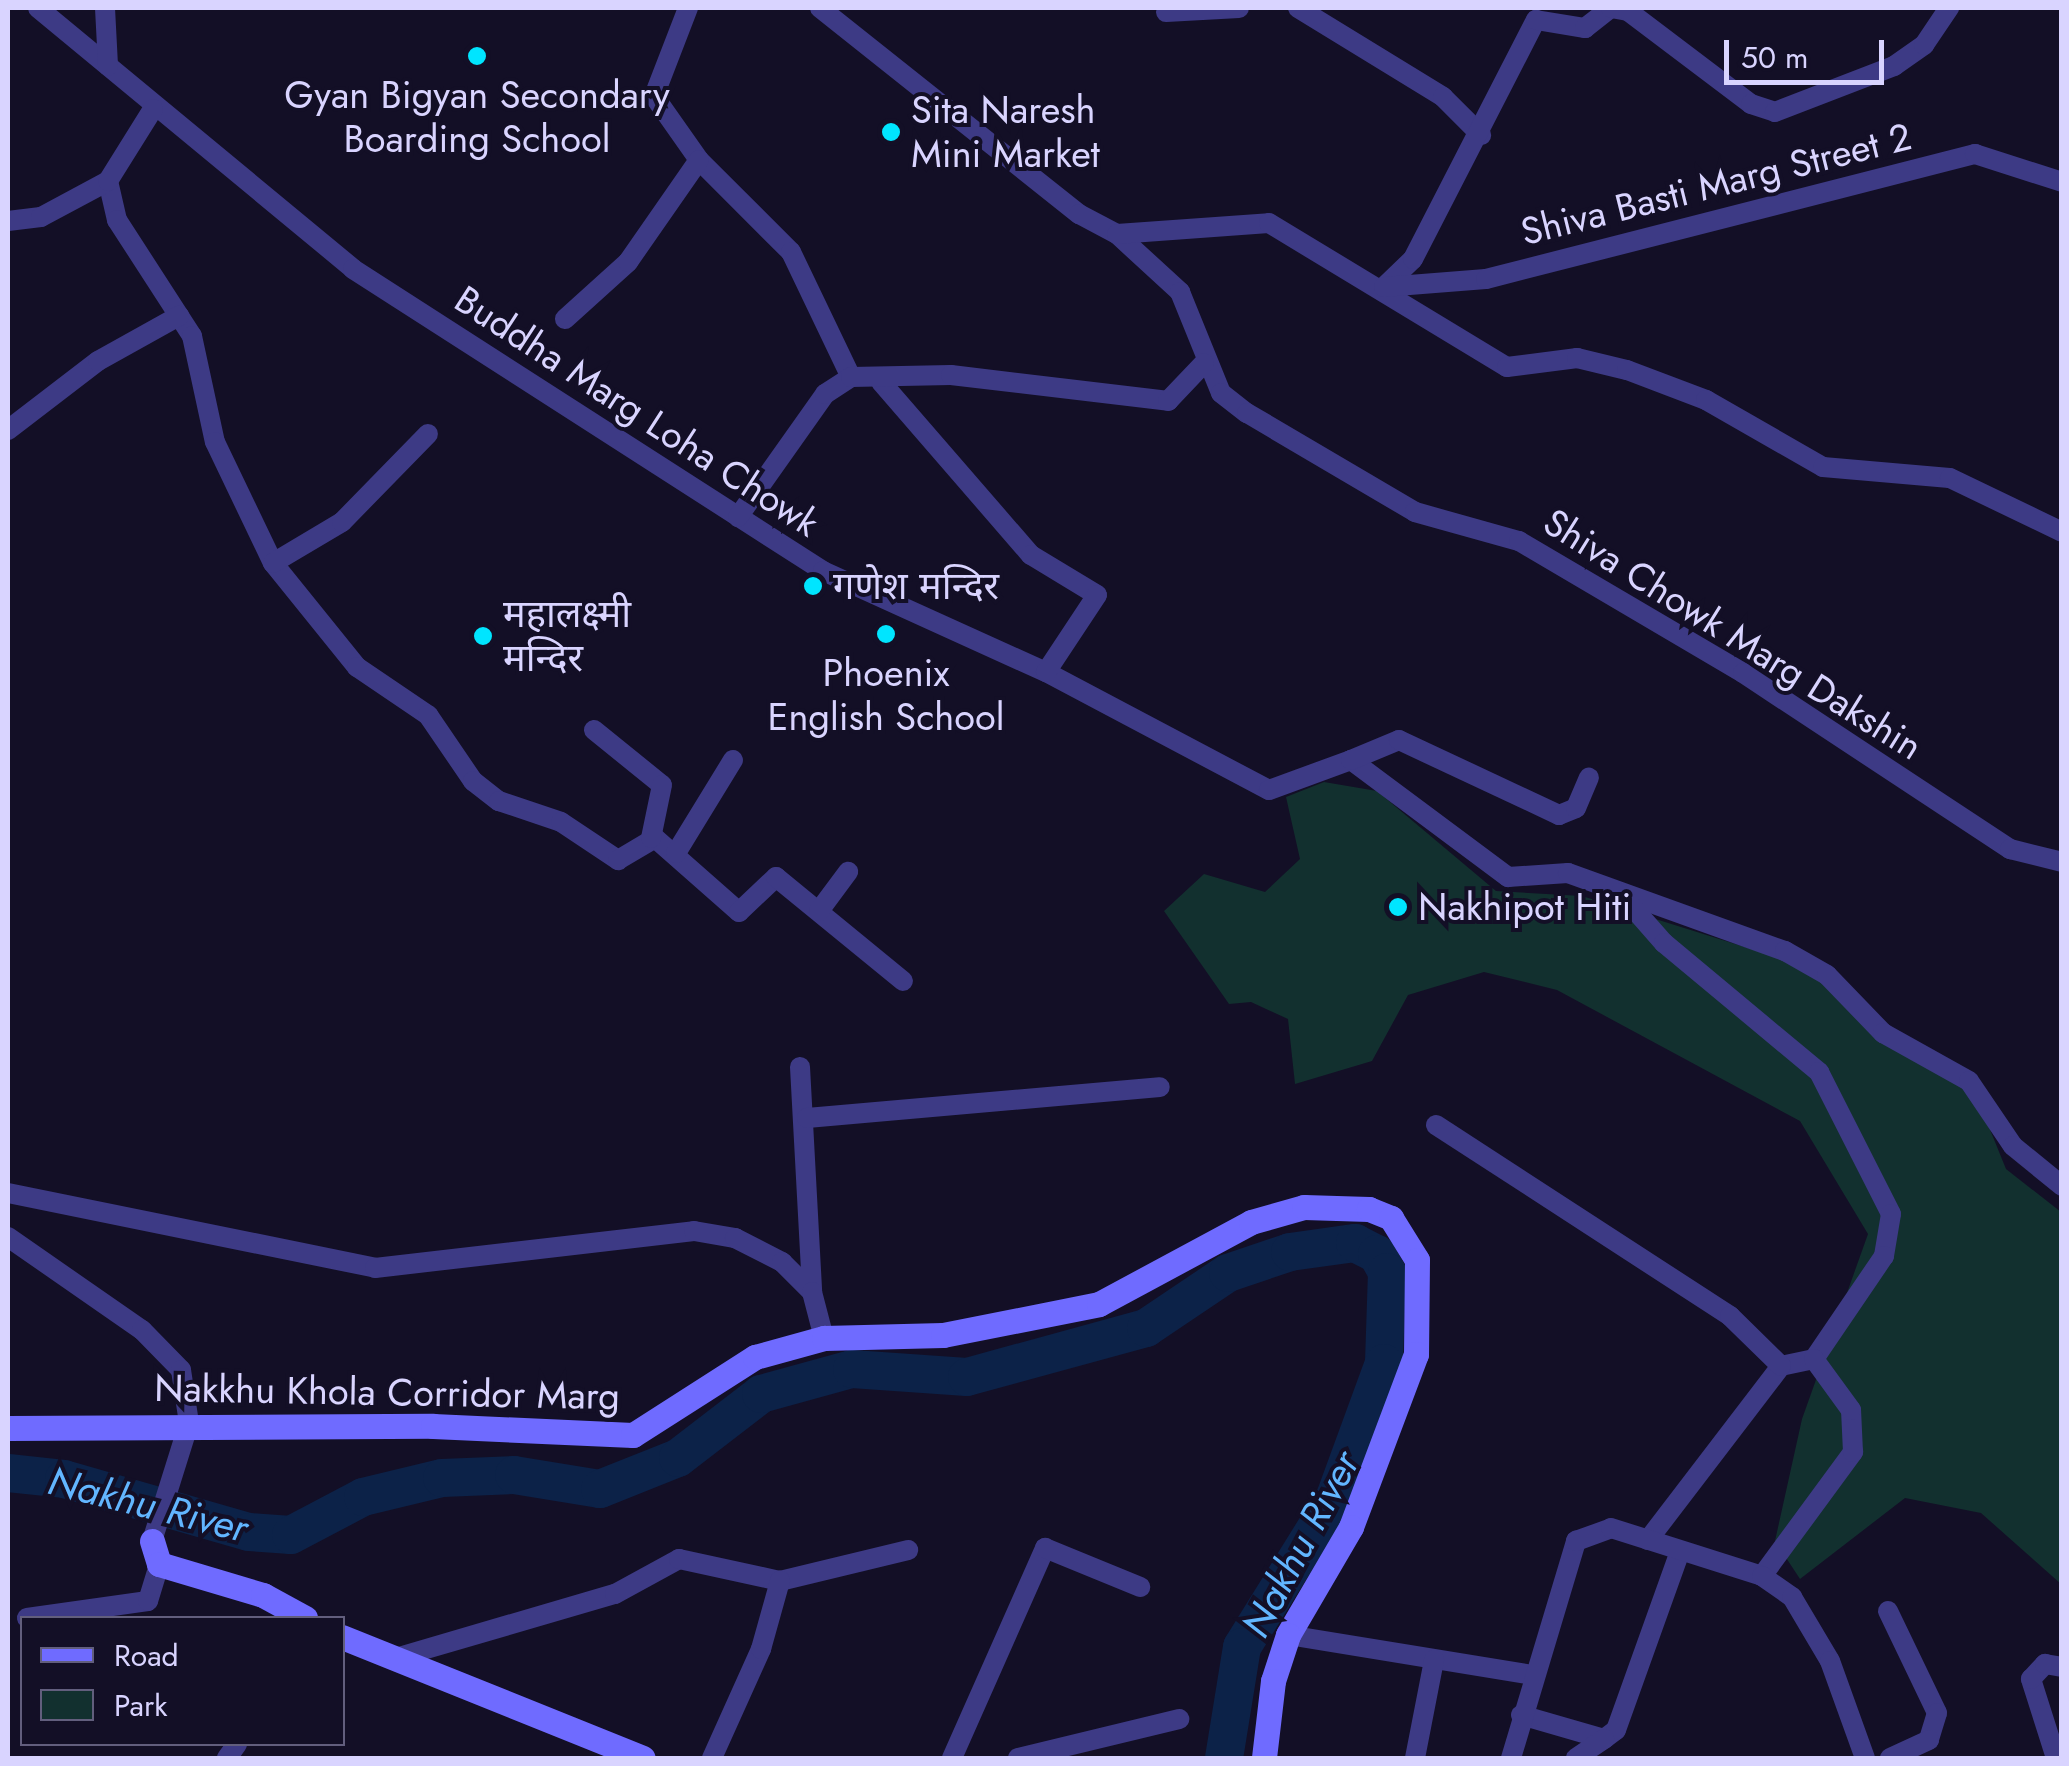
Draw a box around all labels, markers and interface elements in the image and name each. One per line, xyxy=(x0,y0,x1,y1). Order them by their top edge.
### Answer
scale bar xyxy=(1729,20,1889,82)
text: 50 m xyxy=(1741,36,1808,79)
marker: Gyan Bigyan Secondary Boarding School xyxy=(466,45,488,67)
place label: Gyan Bigyan Secondary Boarding School xyxy=(284,72,670,162)
place label: Sita Naresh Mini Market xyxy=(911,87,1100,176)
street label: Shiva Basti Marg Street 2 xyxy=(1516,113,1916,255)
marker: Sita Naresh Mini Market xyxy=(880,121,902,143)
street label: Buddha Marg Loha Chowk xyxy=(446,276,828,546)
street label: Shiva Chowk Marg Dakshin xyxy=(1535,499,1931,769)
place label: गणेश मन्दिर xyxy=(833,563,999,609)
marker: गणेश मन्दिर xyxy=(802,575,824,597)
place label: महालक्ष्मी मन्दिर xyxy=(503,591,631,680)
marker: Phoenix English School xyxy=(875,623,897,645)
marker: महालक्ष्मी मन्दिर xyxy=(472,625,494,647)
place label: Phoenix English School xyxy=(768,650,1004,739)
place label: Nakhipot Hiti xyxy=(1418,884,1631,930)
marker: Nakhipot Hiti xyxy=(1387,896,1409,918)
street label: Nakkhu Khola Corridor Marg xyxy=(154,1365,620,1419)
water label: Nakhu River xyxy=(1231,1443,1369,1645)
water label: Nakhu River xyxy=(43,1456,253,1552)
legend xyxy=(20,1616,345,1746)
text: Road xyxy=(114,1634,179,1677)
text: Park xyxy=(114,1684,167,1727)

